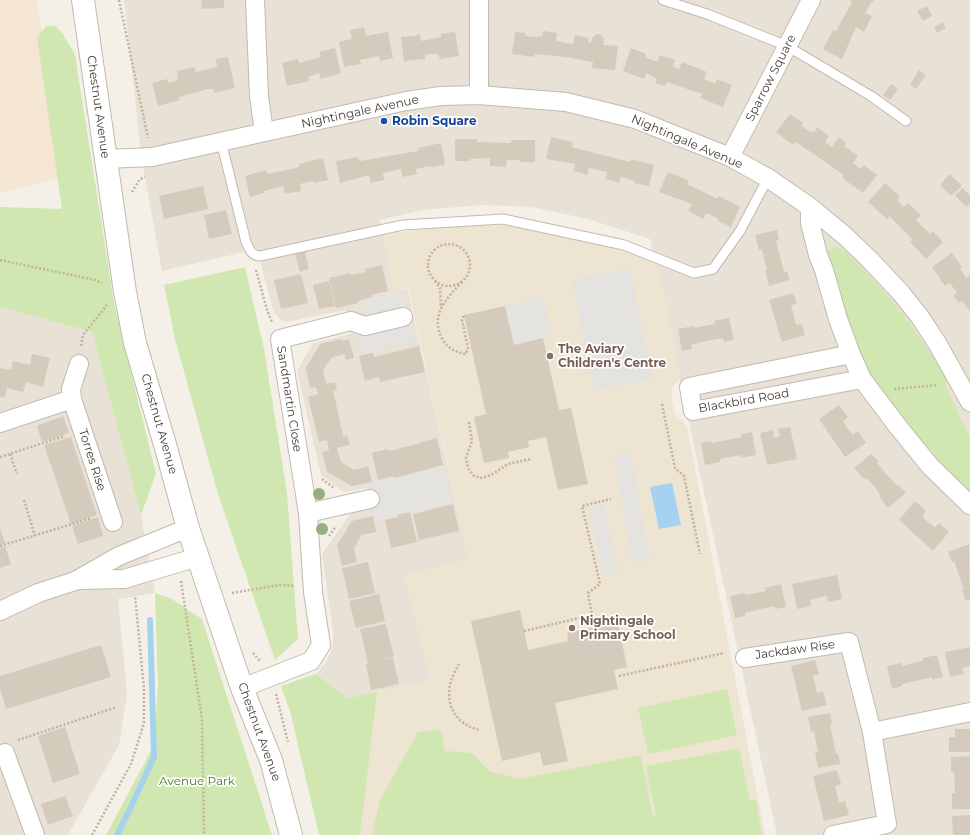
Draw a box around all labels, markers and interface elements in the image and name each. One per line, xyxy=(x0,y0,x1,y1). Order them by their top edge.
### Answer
street label: Sparrow Square xyxy=(743,32,799,124)
street label: Chestnut Avenue xyxy=(84,54,112,160)
street label: Nightingale Avenue xyxy=(300,93,420,131)
street label: Nightingale Avenue xyxy=(629,112,745,172)
place label: Robin Square xyxy=(392,114,476,128)
marker: Robin Square xyxy=(379,116,389,126)
place label: The Aviary Children's Centre xyxy=(558,342,666,370)
street label: Sandmartin Close xyxy=(274,345,304,453)
marker: The Aviary Children's Centre xyxy=(545,351,555,361)
street label: Chestnut Avenue xyxy=(138,372,180,476)
street label: Blackbird Road xyxy=(698,386,790,416)
street label: Torres Rise xyxy=(75,427,109,493)
place label: Nightingale Primary School xyxy=(580,614,676,642)
marker: Nightingale Primary School xyxy=(567,623,577,633)
street label: Jackdaw Rise xyxy=(754,637,836,663)
street label: Chestnut Avenue xyxy=(234,681,284,783)
park label: Avenue Park xyxy=(159,774,235,788)

